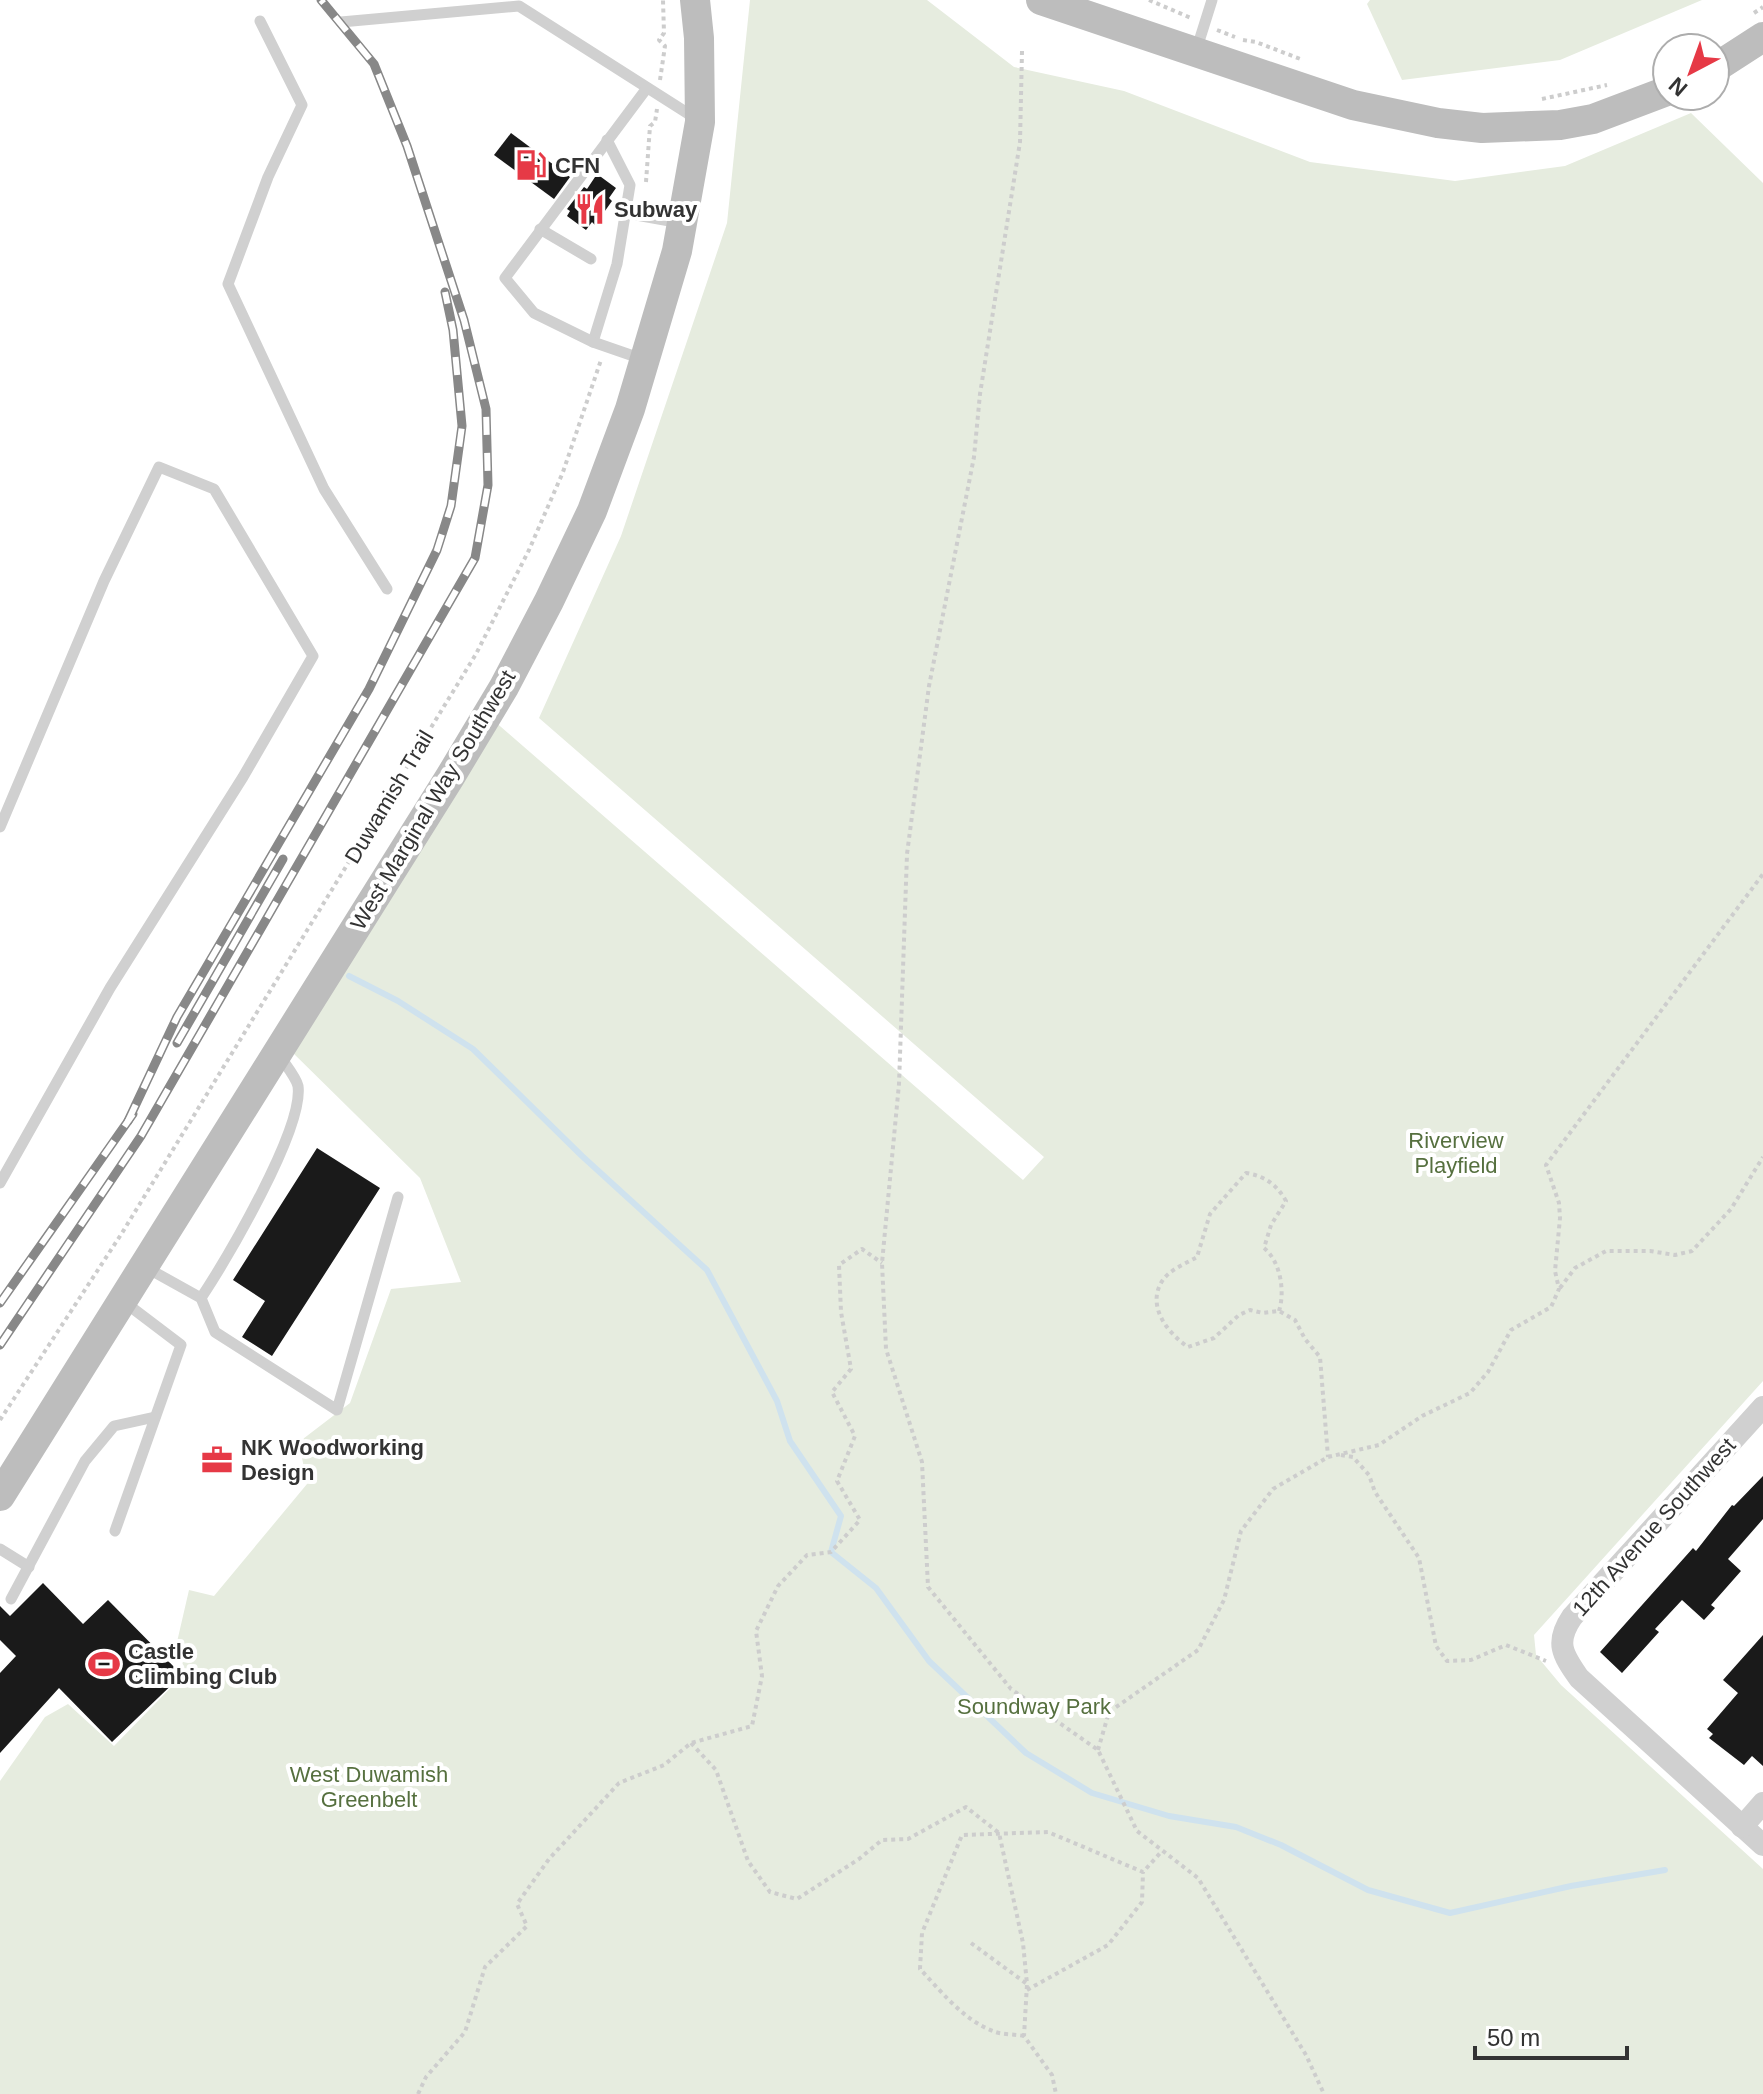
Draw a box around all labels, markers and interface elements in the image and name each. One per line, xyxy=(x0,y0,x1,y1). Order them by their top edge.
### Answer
north arrow xyxy=(1651,32,1731,112)
text: N xyxy=(1664,72,1692,101)
fuel station icon: CFN xyxy=(514,148,548,182)
place label: CFN xyxy=(555,153,600,178)
restaurant icon: Subway xyxy=(573,192,607,226)
place label: Subway xyxy=(614,197,698,222)
street label: West Marginal Way Southwest xyxy=(345,666,521,934)
street label: Duwamish Trail xyxy=(340,726,438,868)
park label: Riverview Playfield xyxy=(1408,1128,1504,1178)
street label: 12th Avenue Southwest xyxy=(1567,1433,1741,1621)
place label: NK Woodworking Design xyxy=(241,1435,424,1485)
office icon: NK Woodworking Design xyxy=(200,1443,234,1477)
place label: Castle Climbing Club xyxy=(128,1639,277,1689)
sports icon: Castle Climbing Club xyxy=(87,1647,121,1681)
park label: Soundway Park xyxy=(957,1694,1112,1719)
park label: West Duwamish Greenbelt xyxy=(290,1762,448,1812)
scale bar xyxy=(1475,2010,1627,2060)
text: 50 m xyxy=(1487,2024,1540,2051)

